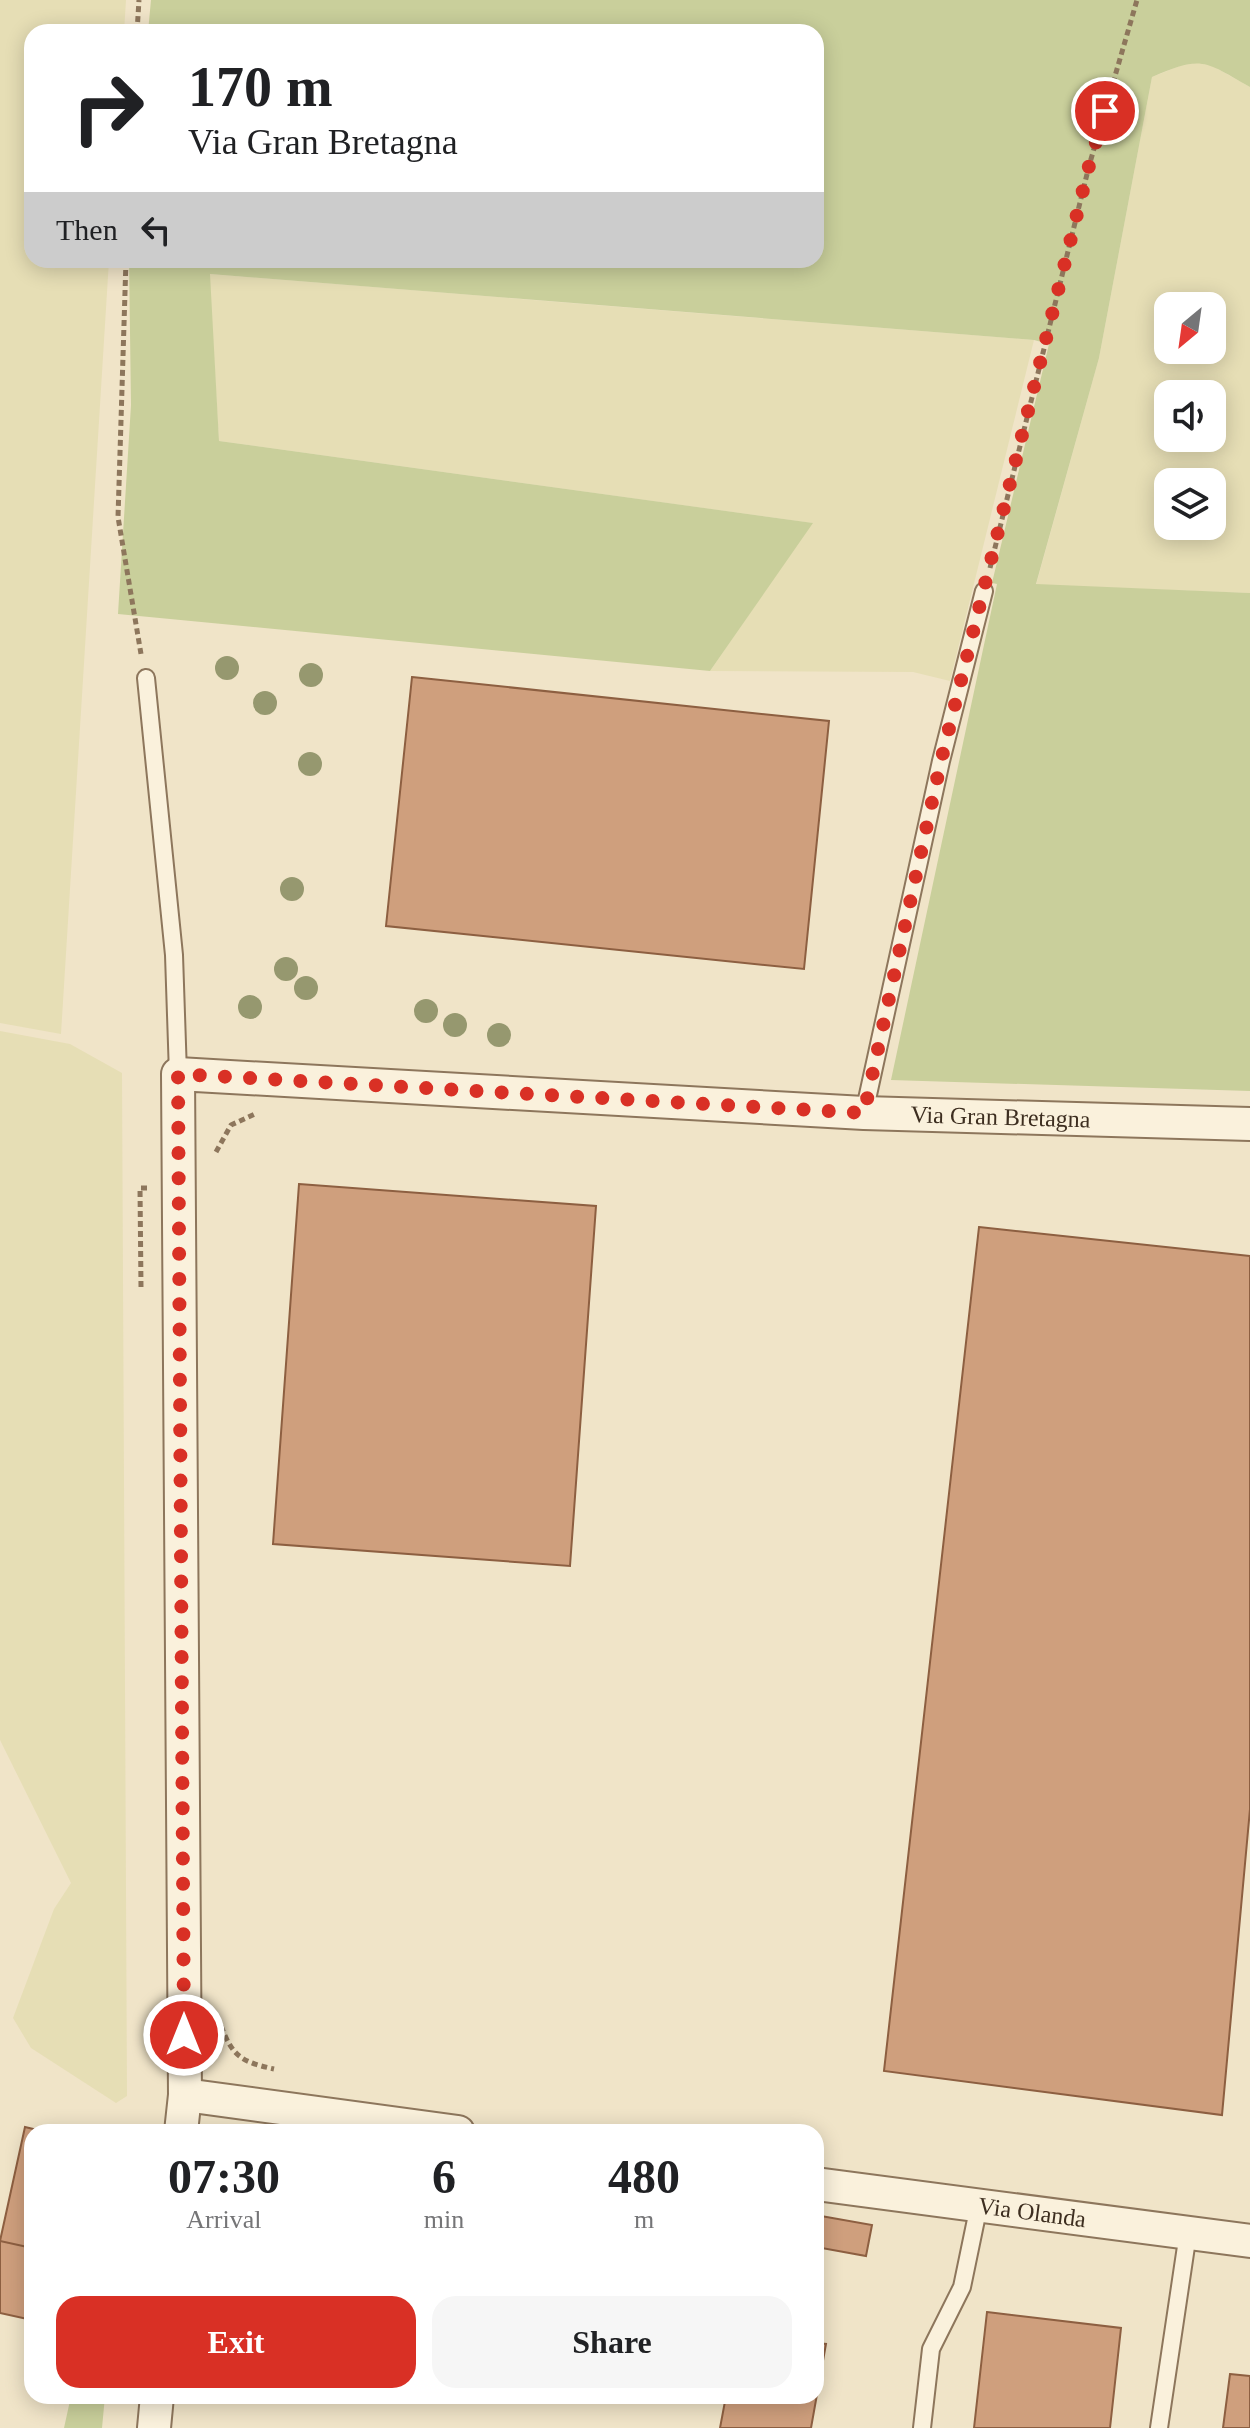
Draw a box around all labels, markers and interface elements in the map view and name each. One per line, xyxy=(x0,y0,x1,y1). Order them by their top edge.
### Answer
icon: right xyxy=(56,56,160,160)
text: 170 m xyxy=(188,56,333,118)
pin xyxy=(1071,77,1139,145)
icon: arrive xyxy=(1083,89,1127,133)
text: Via Gran Bretagna xyxy=(188,122,458,162)
icon: left xyxy=(134,208,178,252)
text: Then xyxy=(56,213,118,246)
north arrow xyxy=(1154,292,1226,364)
map controls xyxy=(1154,292,1226,540)
button: sound xyxy=(1154,380,1226,452)
button: layers xyxy=(1154,468,1226,540)
street label: Via Gran Bretagna xyxy=(910,1101,1091,1132)
position arrow xyxy=(142,1993,226,2077)
text: 07:30 xyxy=(168,2150,280,2203)
text: 6 xyxy=(432,2150,456,2203)
text: 480 xyxy=(608,2150,680,2203)
street label: Via Olanda xyxy=(977,2192,1088,2232)
text: Arrival xyxy=(186,2205,261,2234)
text: min xyxy=(424,2205,464,2234)
text: m xyxy=(634,2205,654,2234)
button: Exit xyxy=(56,2296,416,2388)
button: Share xyxy=(432,2296,792,2388)

